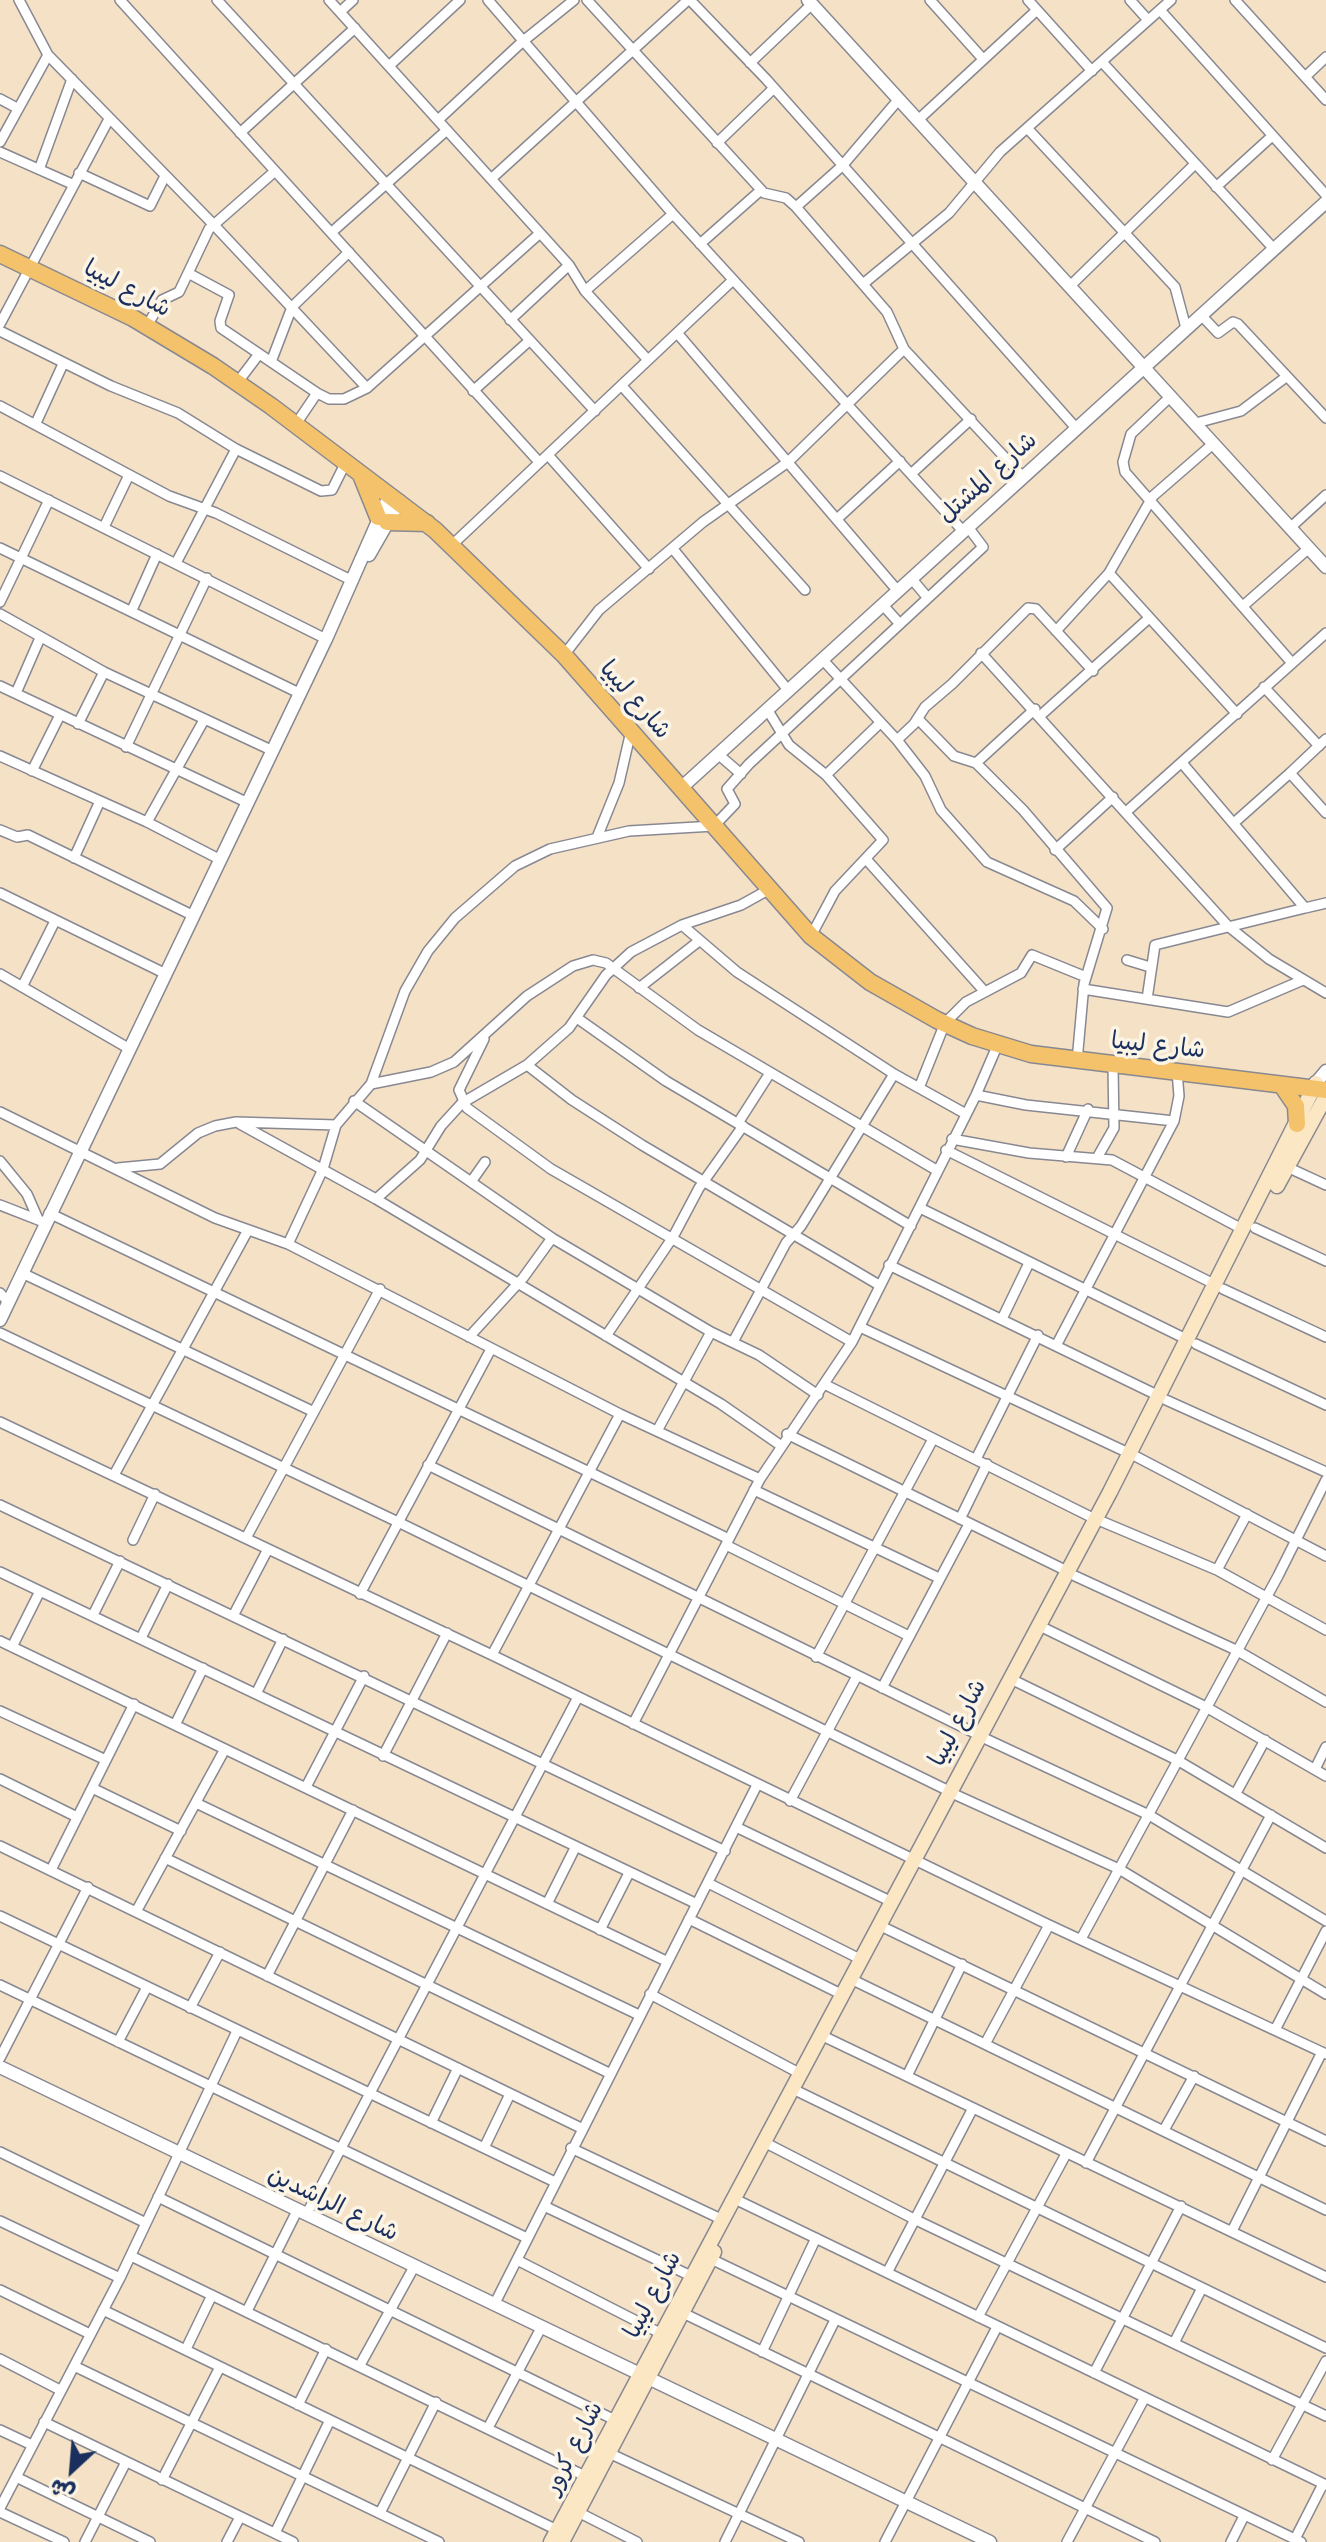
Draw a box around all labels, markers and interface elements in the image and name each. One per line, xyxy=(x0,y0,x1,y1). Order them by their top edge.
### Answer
street label: شارع ليبيا xyxy=(78,254,176,324)
street label: شارع المشتل xyxy=(933,426,1043,530)
street label: شارع ليبيا xyxy=(593,655,677,745)
street label: شارع ليبيا xyxy=(1109,1027,1207,1065)
street label: شارع ليبيا xyxy=(923,1674,993,1772)
street label: شارع الراشدين xyxy=(263,2160,403,2248)
street label: شارع ليبيا xyxy=(618,2246,688,2344)
street label: شارع كرور xyxy=(538,2397,610,2499)
north arrow xyxy=(32,2430,112,2510)
text: ش xyxy=(43,2472,79,2512)

